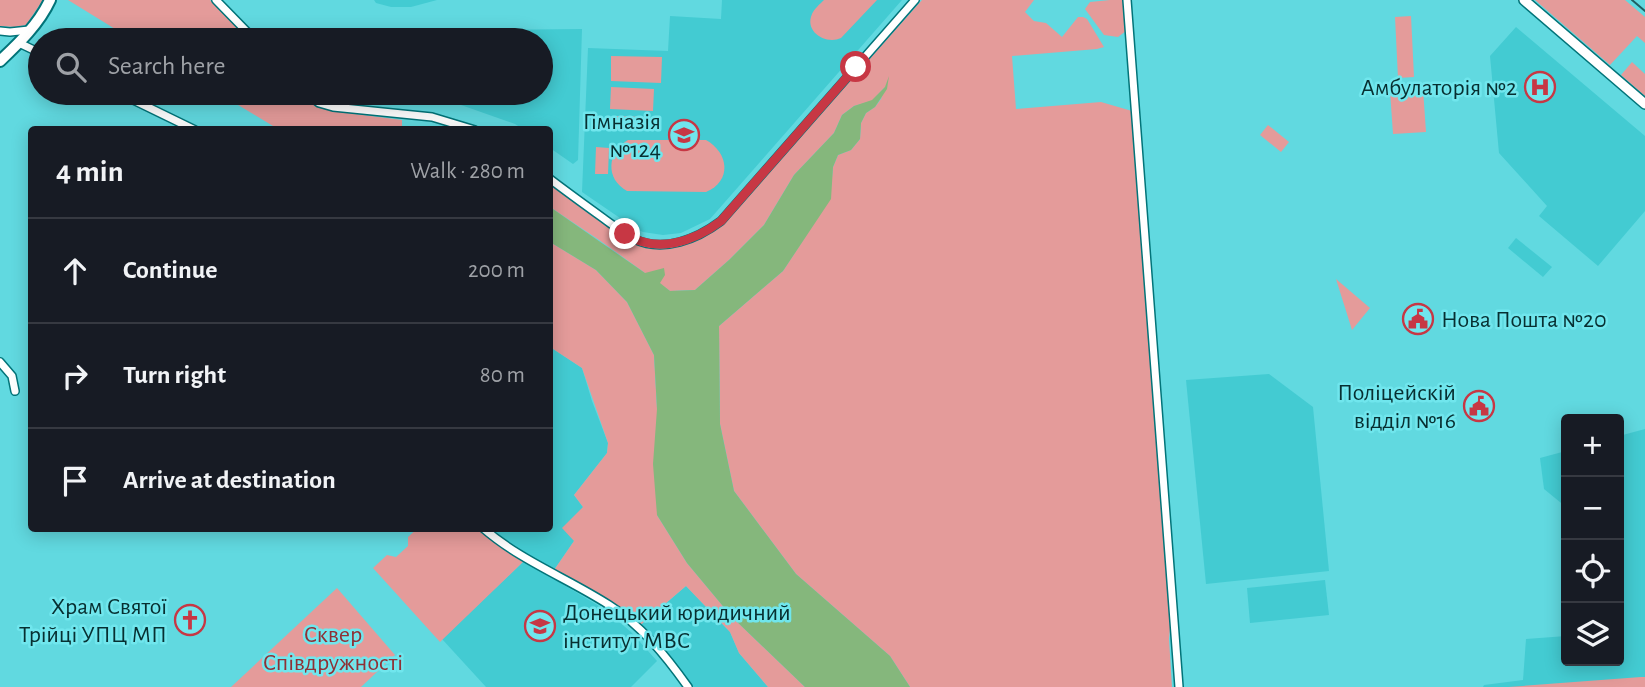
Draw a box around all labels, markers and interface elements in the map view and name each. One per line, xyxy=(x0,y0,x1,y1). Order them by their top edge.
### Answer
search box xyxy=(28,28,553,105)
icon: search xyxy=(52,48,90,86)
route start xyxy=(840,51,871,82)
text: Search here xyxy=(108,53,226,79)
hospital icon: Амбулаторія №2 xyxy=(1523,70,1557,104)
place label: Амбулаторія №2 xyxy=(1361,76,1517,100)
place label: Гімназія №124 xyxy=(583,110,661,162)
school or university icon: Гімназія №124 xyxy=(667,118,701,152)
text: 4 min xyxy=(56,157,124,187)
text: Walk · 280 m xyxy=(410,160,525,183)
route end xyxy=(609,218,640,249)
icon: ahead xyxy=(56,252,94,290)
text: Continue xyxy=(123,257,218,283)
text: 200 m xyxy=(468,259,525,282)
public building icon: Нова Пошта №20 xyxy=(1401,302,1435,336)
place label: Нова Пошта №20 xyxy=(1441,308,1607,332)
icon: right xyxy=(56,357,94,395)
text: Turn right xyxy=(123,362,226,388)
text: 80 m xyxy=(480,364,525,387)
place label: Поліцейскій відділ №16 xyxy=(1337,381,1456,433)
public building icon: Поліцейскій відділ №16 xyxy=(1462,389,1496,423)
map controls xyxy=(1561,414,1624,666)
button: + xyxy=(1561,414,1624,477)
icon: arrive xyxy=(56,462,94,500)
text: Arrive at destination xyxy=(123,467,336,493)
button: − xyxy=(1561,477,1624,540)
button: locate xyxy=(1561,540,1624,603)
place label: Храм Святої Трійці УПЦ МП xyxy=(19,595,167,647)
place label: Донецький юридичний інститут МВС xyxy=(563,601,791,653)
church icon: Храм Святої Трійці УПЦ МП xyxy=(173,603,207,637)
button: layers xyxy=(1561,603,1624,666)
school or university icon: Донецький юридичний інститут МВС xyxy=(523,609,557,643)
park label: Сквер Співдружності xyxy=(263,623,403,675)

